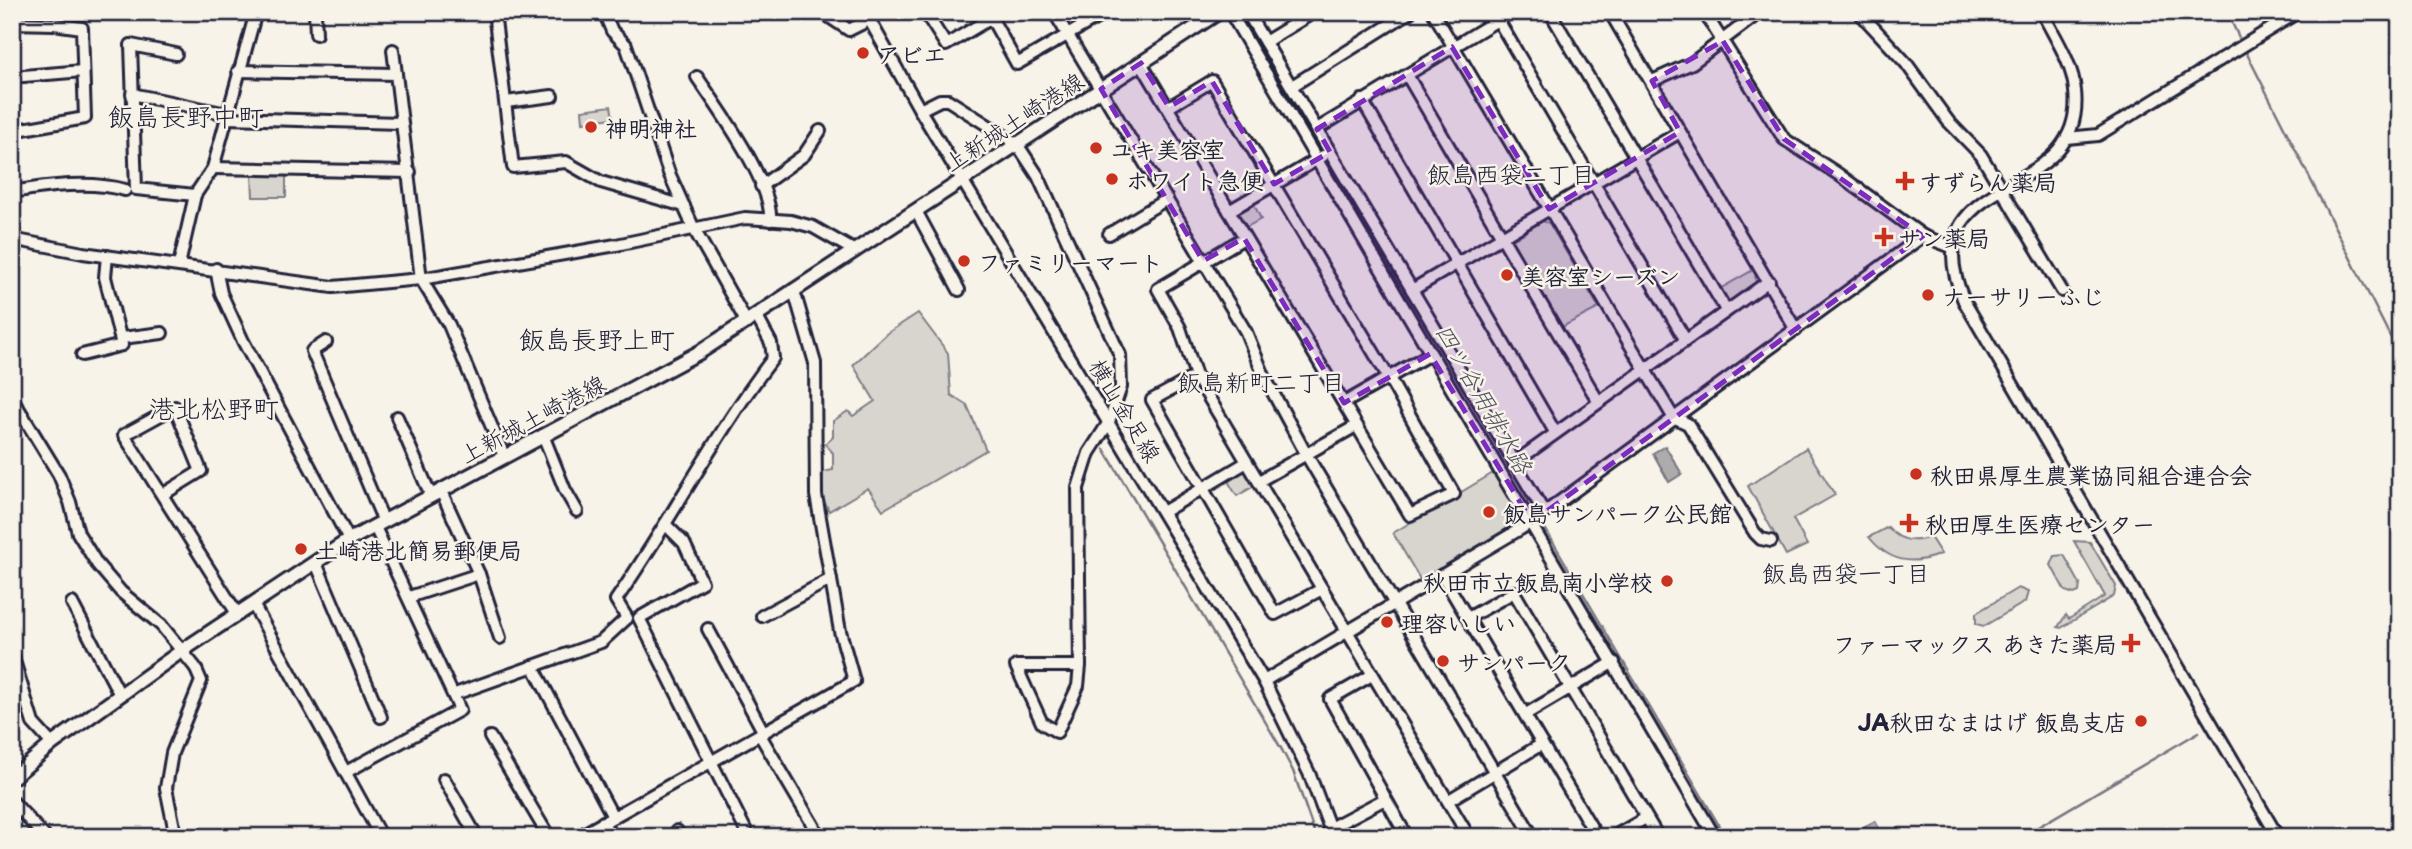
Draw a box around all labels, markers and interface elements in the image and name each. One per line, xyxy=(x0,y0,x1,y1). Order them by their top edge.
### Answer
place label: アビエ xyxy=(877,36,946,71)
marker: アビエ xyxy=(855,45,871,61)
street label: 上新城土崎港線 xyxy=(936,62,1090,180)
district label: 飯島長野中町 xyxy=(108,96,264,135)
place label: 神明神社 xyxy=(605,110,697,145)
marker: 神明神社 xyxy=(583,119,599,135)
place label: ユキ美容室 xyxy=(1110,131,1225,166)
marker: ユキ美容室 xyxy=(1088,140,1104,156)
district label: 飯島西袋二丁目 xyxy=(1427,155,1595,191)
place label: ホワイト急便 xyxy=(1126,162,1264,197)
place label: すずらん薬局 xyxy=(1919,164,2057,199)
marker: ホワイト急便 xyxy=(1104,171,1120,187)
marker: すずらん薬局 xyxy=(1897,173,1913,189)
place label: サン薬局 xyxy=(1898,220,1990,255)
marker: サン薬局 xyxy=(1876,229,1892,245)
place label: ファミリーマート xyxy=(978,244,1163,279)
marker: ファミリーマート xyxy=(956,253,972,269)
place label: 美容室シーズン xyxy=(1521,258,1680,293)
marker: 美容室シーズン xyxy=(1499,267,1515,283)
place label: ナーサリーふじ xyxy=(1942,278,2104,313)
marker: ナーサリーふじ xyxy=(1920,287,1936,303)
water label: 四ツ谷用排水路 xyxy=(1427,316,1544,481)
district label: 飯島長野上町 xyxy=(519,319,675,358)
street label: 横山金足線 xyxy=(1081,352,1171,468)
district label: 飯島新町二丁目 xyxy=(1177,363,1345,399)
street label: 上新城土崎港線 xyxy=(453,365,611,471)
district label: 港北松野町 xyxy=(149,388,279,427)
place label: 秋田県厚生農業協同組合連合会 xyxy=(1930,457,2252,492)
marker: 秋田県厚生農業協同組合連合会 xyxy=(1908,466,1924,482)
place label: 飯島サンパーク公民館 xyxy=(1503,495,1732,530)
marker: 飯島サンパーク公民館 xyxy=(1481,504,1497,520)
place label: 秋田厚生医療センター xyxy=(1925,506,2155,541)
marker: 秋田厚生医療センター xyxy=(1899,513,1919,533)
place label: 土崎港北簡易郵便局 xyxy=(315,532,522,567)
marker: 土崎港北簡易郵便局 xyxy=(293,541,309,557)
district label: 飯島西袋一丁目 xyxy=(1762,554,1930,590)
place label: 秋田市立飯島南小学校 xyxy=(1423,564,1653,599)
marker: 秋田市立飯島南小学校 xyxy=(1659,573,1675,589)
place label: 理容いしい xyxy=(1401,605,1516,640)
marker: 理容いしい xyxy=(1379,614,1395,630)
place label: ファーマックス あきた薬局 xyxy=(1833,626,2117,661)
marker: ファーマックス あきた薬局 xyxy=(2123,635,2139,651)
place label: サンパーク xyxy=(1457,644,1571,679)
marker: サンパーク xyxy=(1435,653,1451,669)
place label: JA秋田なまはげ 飯島支店 xyxy=(1858,704,2127,739)
marker: JA秋田なまはげ 飯島支店 xyxy=(2133,713,2149,729)

